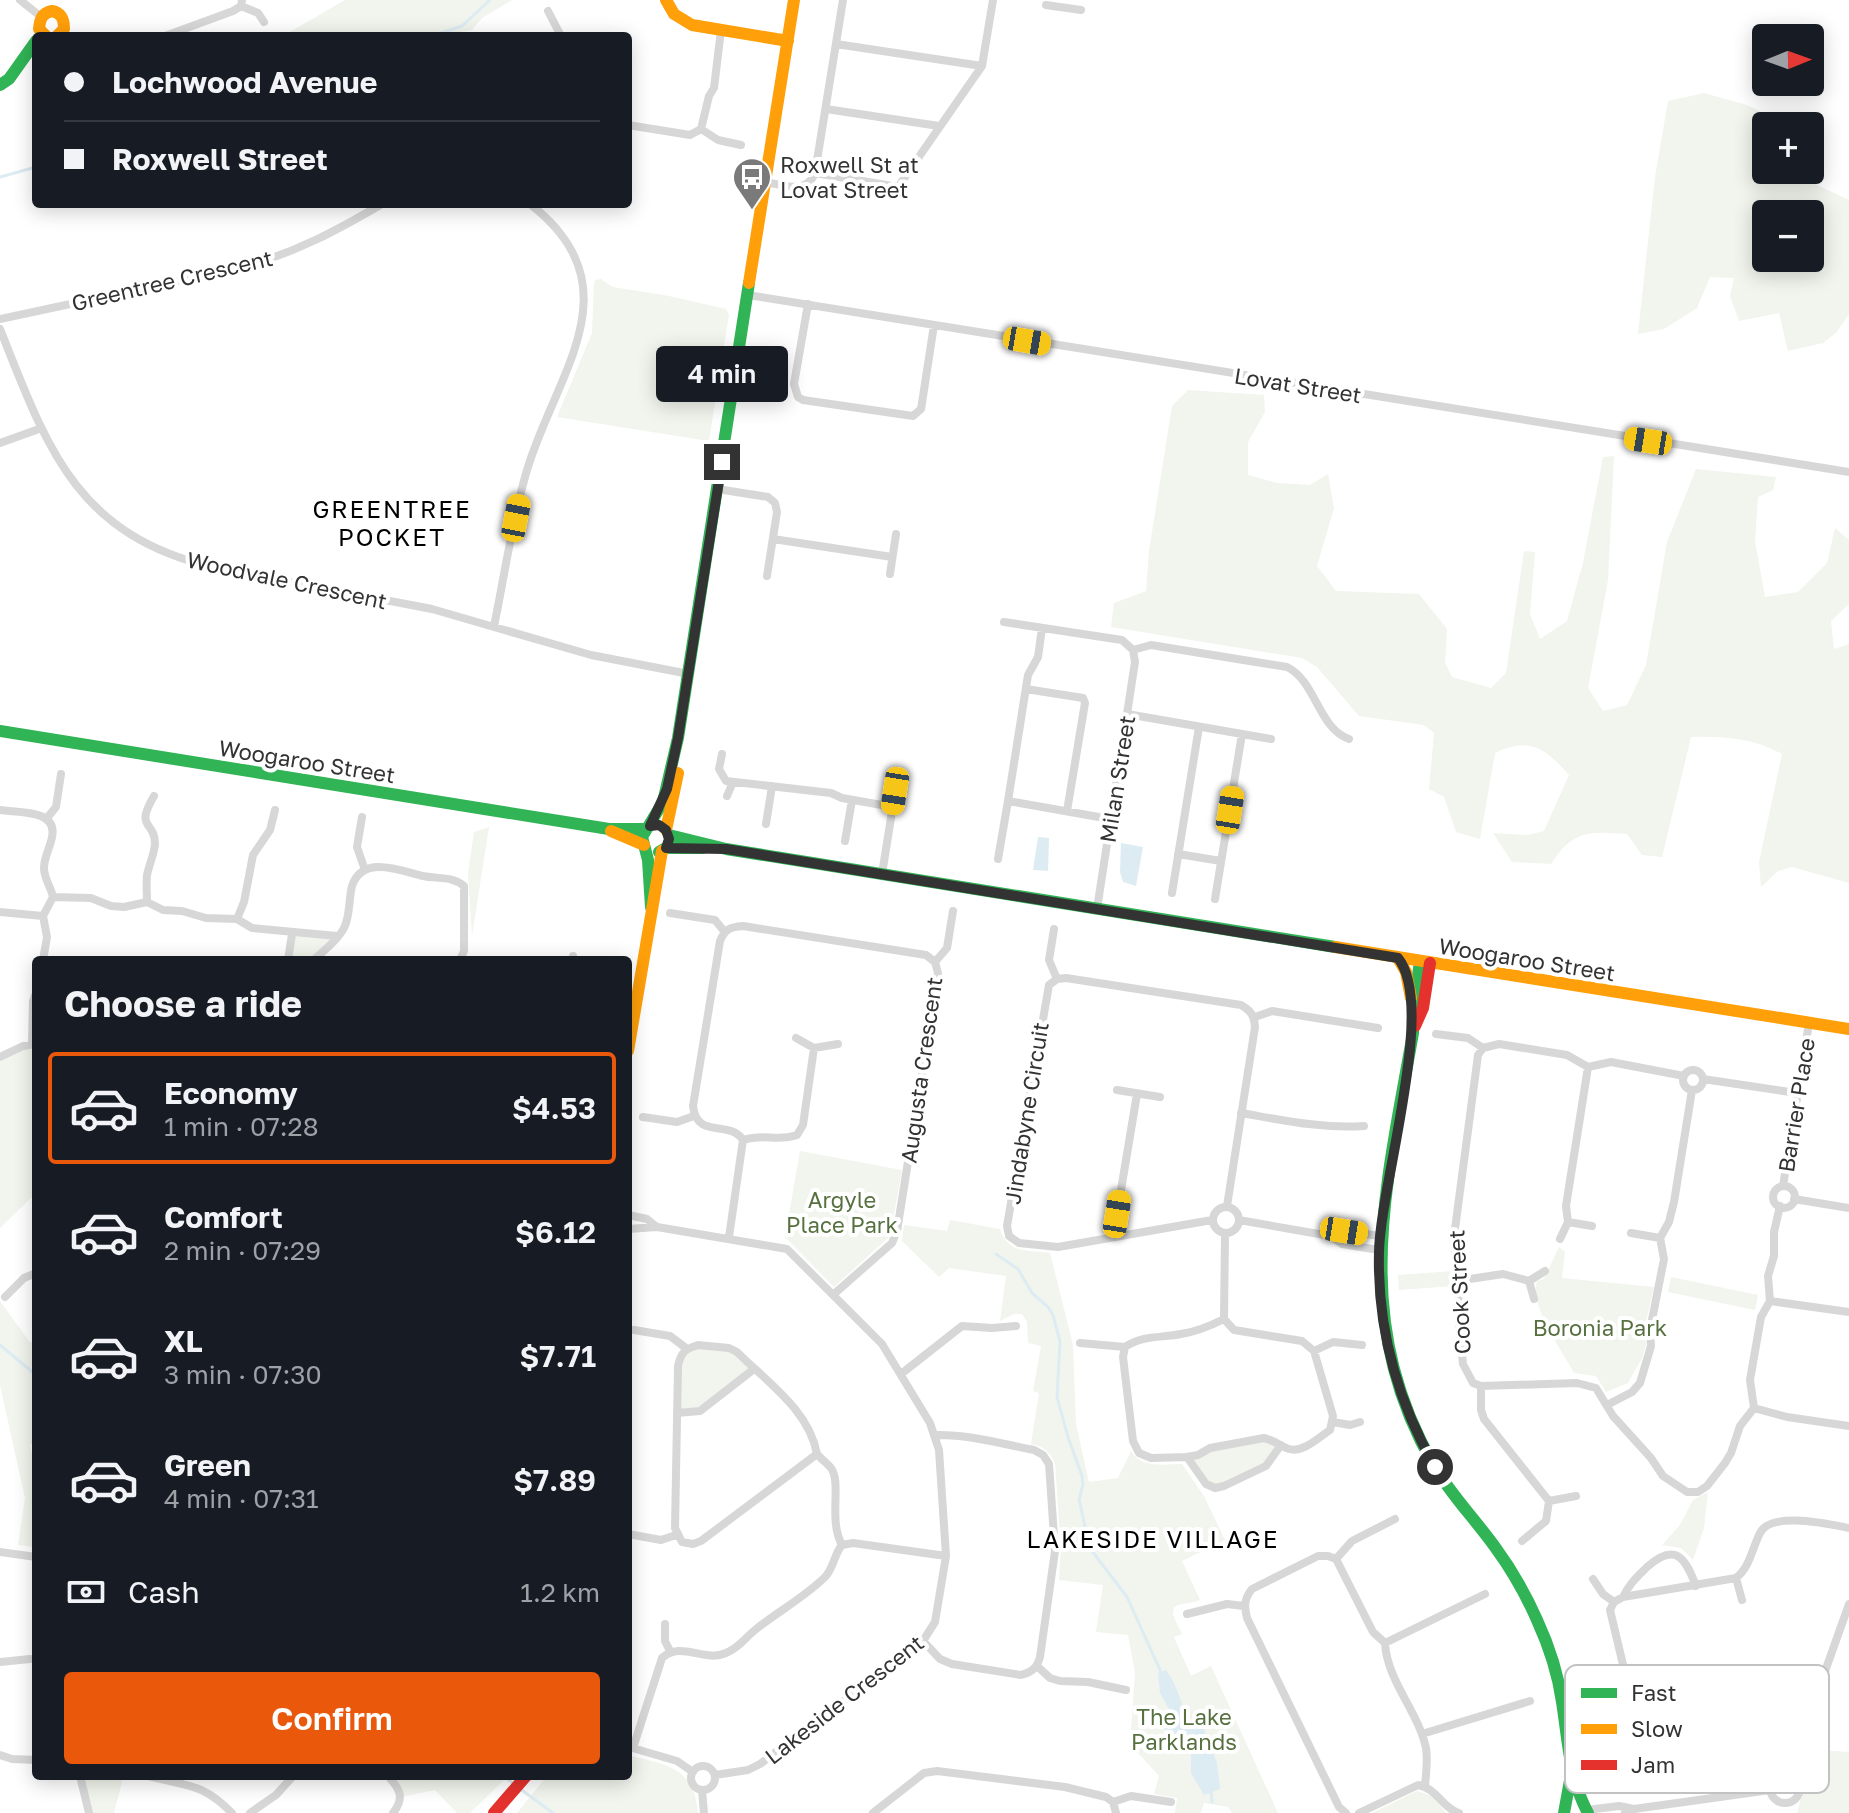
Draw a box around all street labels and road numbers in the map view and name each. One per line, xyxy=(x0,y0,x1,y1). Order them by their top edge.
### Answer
street label: Greentree Crescent xyxy=(69,244,275,316)
street label: Lovat Street xyxy=(1232,362,1364,408)
street label: Woodvale Crescent xyxy=(184,546,390,614)
street label: Milan Street xyxy=(1094,713,1140,845)
street label: Woogaroo Street xyxy=(217,734,397,788)
street label: Woogaroo Street xyxy=(1437,932,1617,986)
street label: Augusta Crescent xyxy=(895,975,947,1165)
street label: Jindabyne Circuit xyxy=(998,1020,1054,1206)
street label: Barrier Place xyxy=(1772,1036,1820,1174)
street label: Cook Street xyxy=(1442,1229,1476,1355)
street label: Lakeside Crescent xyxy=(759,1629,929,1769)

